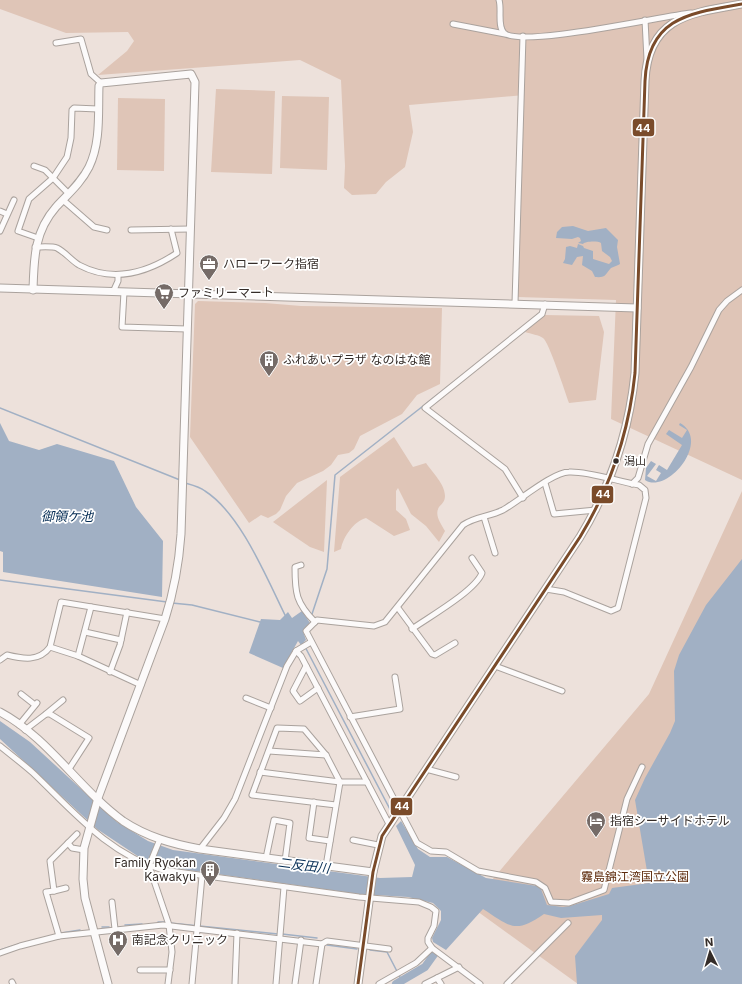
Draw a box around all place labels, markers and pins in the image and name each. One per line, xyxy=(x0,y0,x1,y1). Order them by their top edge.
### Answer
office icon: ハローワーク指宿 xyxy=(198,253,220,281)
place label: ハローワーク指宿 xyxy=(223,256,319,271)
supermarket icon: ファミリーマート xyxy=(153,282,175,310)
place label: ファミリーマート xyxy=(178,285,274,300)
building icon: ふれあいプラザ なのはな館 xyxy=(258,349,280,377)
place label: ふれあいプラザ なのはな館 xyxy=(283,352,430,367)
place label: 潟山 xyxy=(624,454,646,468)
marker: 潟山 xyxy=(611,456,621,466)
hotel icon: 指宿シーサイドホテル xyxy=(585,810,607,838)
place label: 指宿シーサイドホテル xyxy=(610,813,730,828)
place label: Family Ryokan Kawakyu xyxy=(114,855,196,884)
building icon: Family Ryokan Kawakyu xyxy=(199,859,221,887)
hospital icon: 南記念クリニック xyxy=(107,929,129,957)
place label: 南記念クリニック xyxy=(132,932,228,947)

